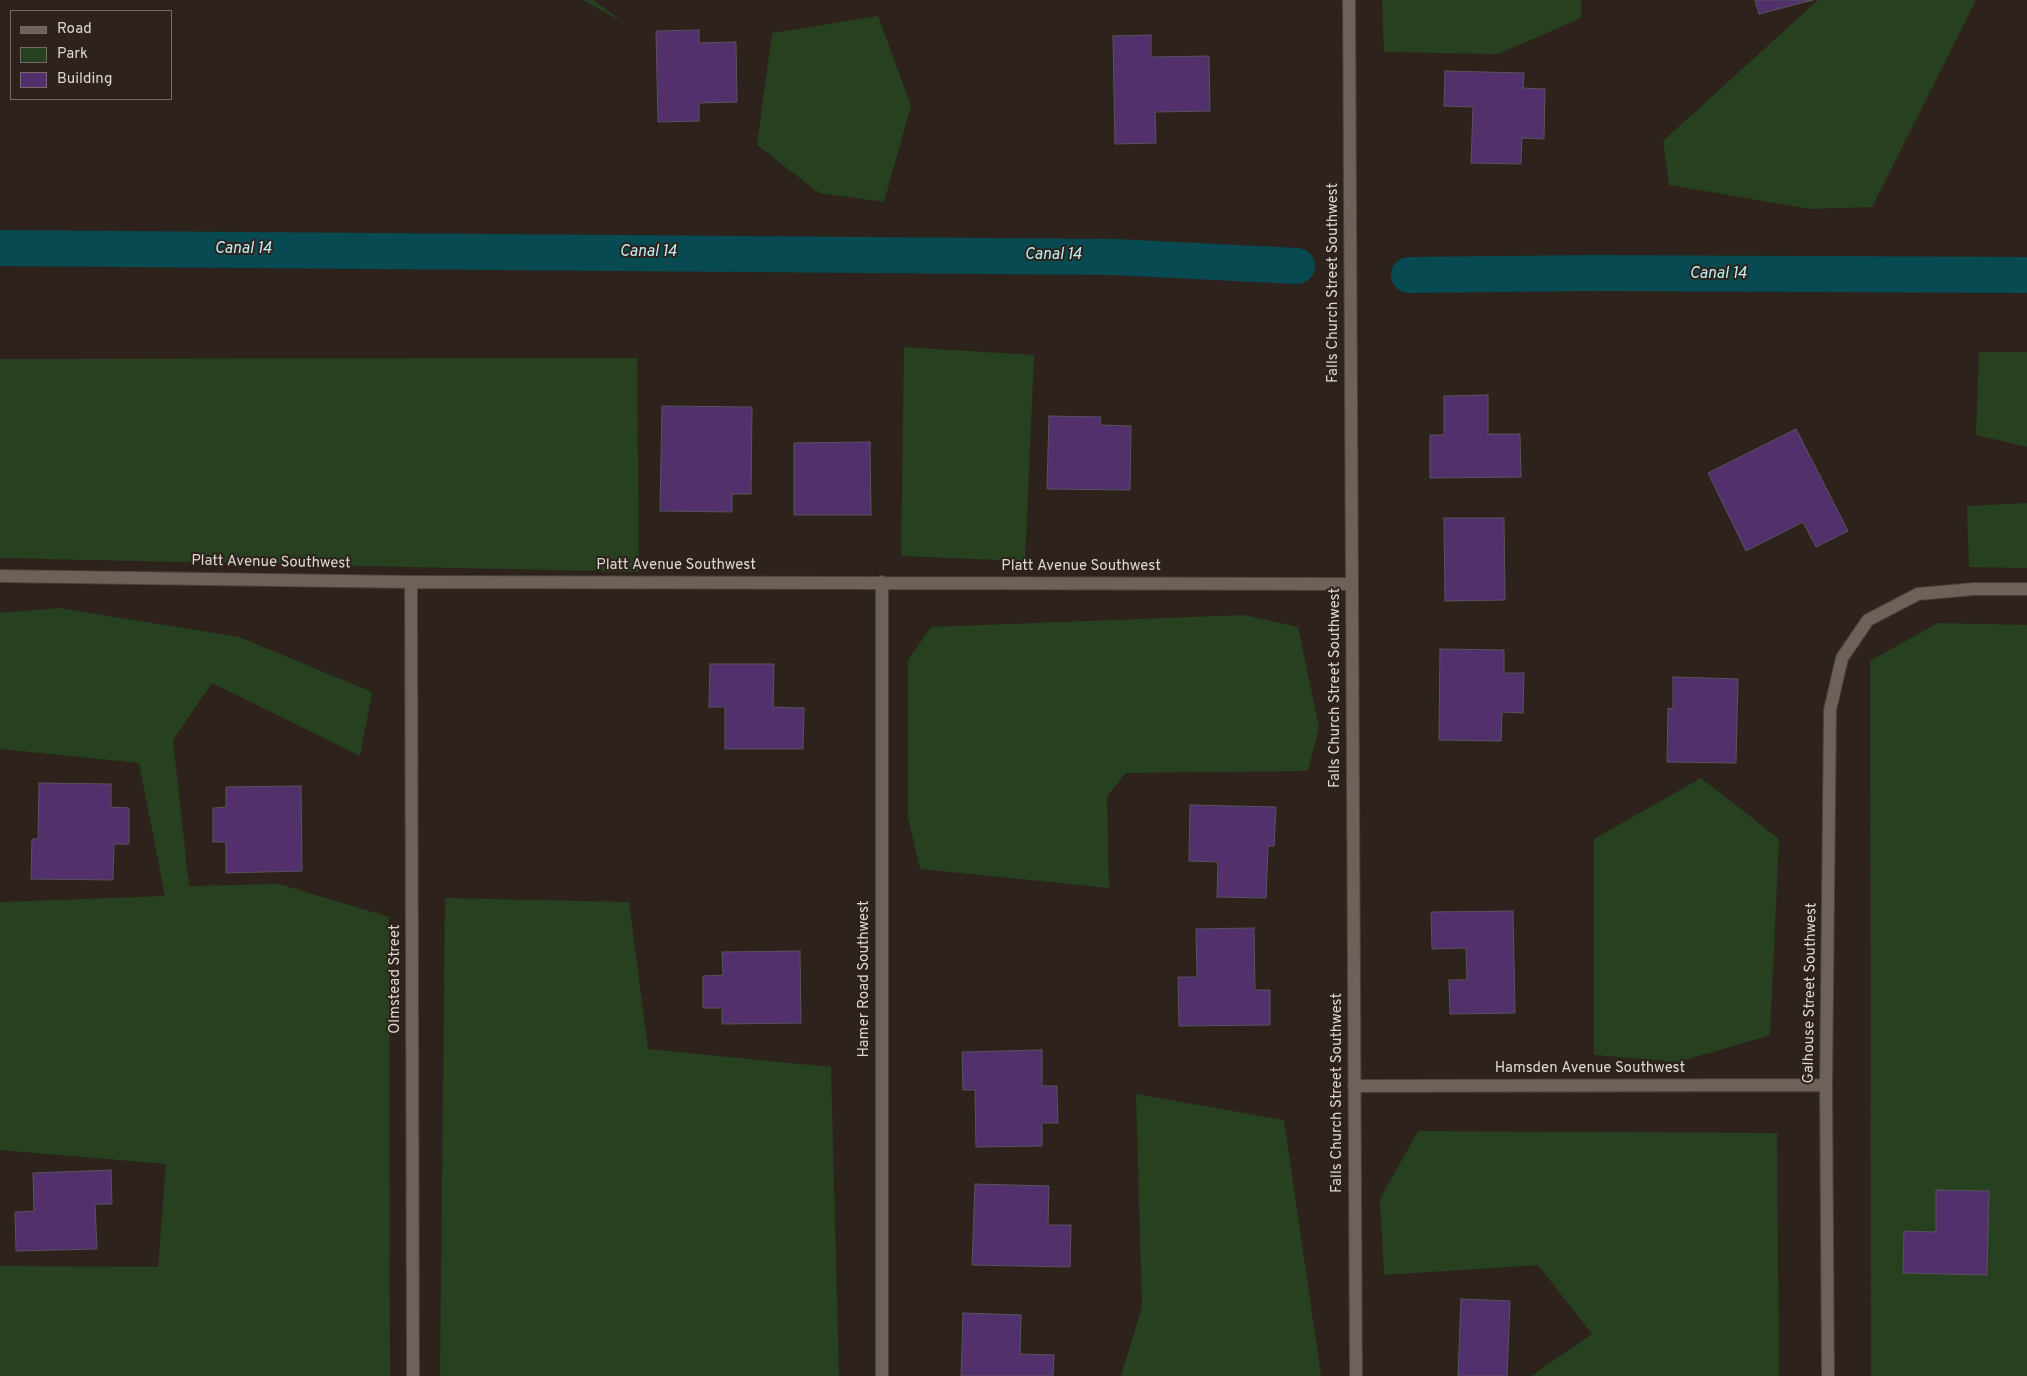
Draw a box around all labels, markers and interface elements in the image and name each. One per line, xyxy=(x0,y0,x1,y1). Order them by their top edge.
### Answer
legend xyxy=(10,10,172,100)
text: Road xyxy=(57,20,92,39)
text: Park xyxy=(57,45,88,64)
text: Building xyxy=(57,70,112,89)
street label: Falls Church Street Southwest xyxy=(1325,183,1343,383)
water label: Canal 14 xyxy=(214,240,272,260)
water label: Canal 14 xyxy=(619,243,677,263)
water label: Canal 14 xyxy=(1024,246,1082,266)
water label: Canal 14 xyxy=(1689,265,1747,285)
street label: Platt Avenue Southwest xyxy=(191,553,351,573)
street label: Platt Avenue Southwest xyxy=(596,557,756,575)
street label: Platt Avenue Southwest xyxy=(1001,558,1161,576)
street label: Falls Church Street Southwest xyxy=(1327,588,1345,788)
street label: Hamer Road Southwest xyxy=(856,900,874,1058)
street label: Galhouse Street Southwest xyxy=(1800,902,1822,1084)
street label: Olmstead Street xyxy=(387,924,405,1034)
street label: Falls Church Street Southwest xyxy=(1329,993,1347,1193)
street label: Hamsden Avenue Southwest xyxy=(1495,1060,1685,1078)

